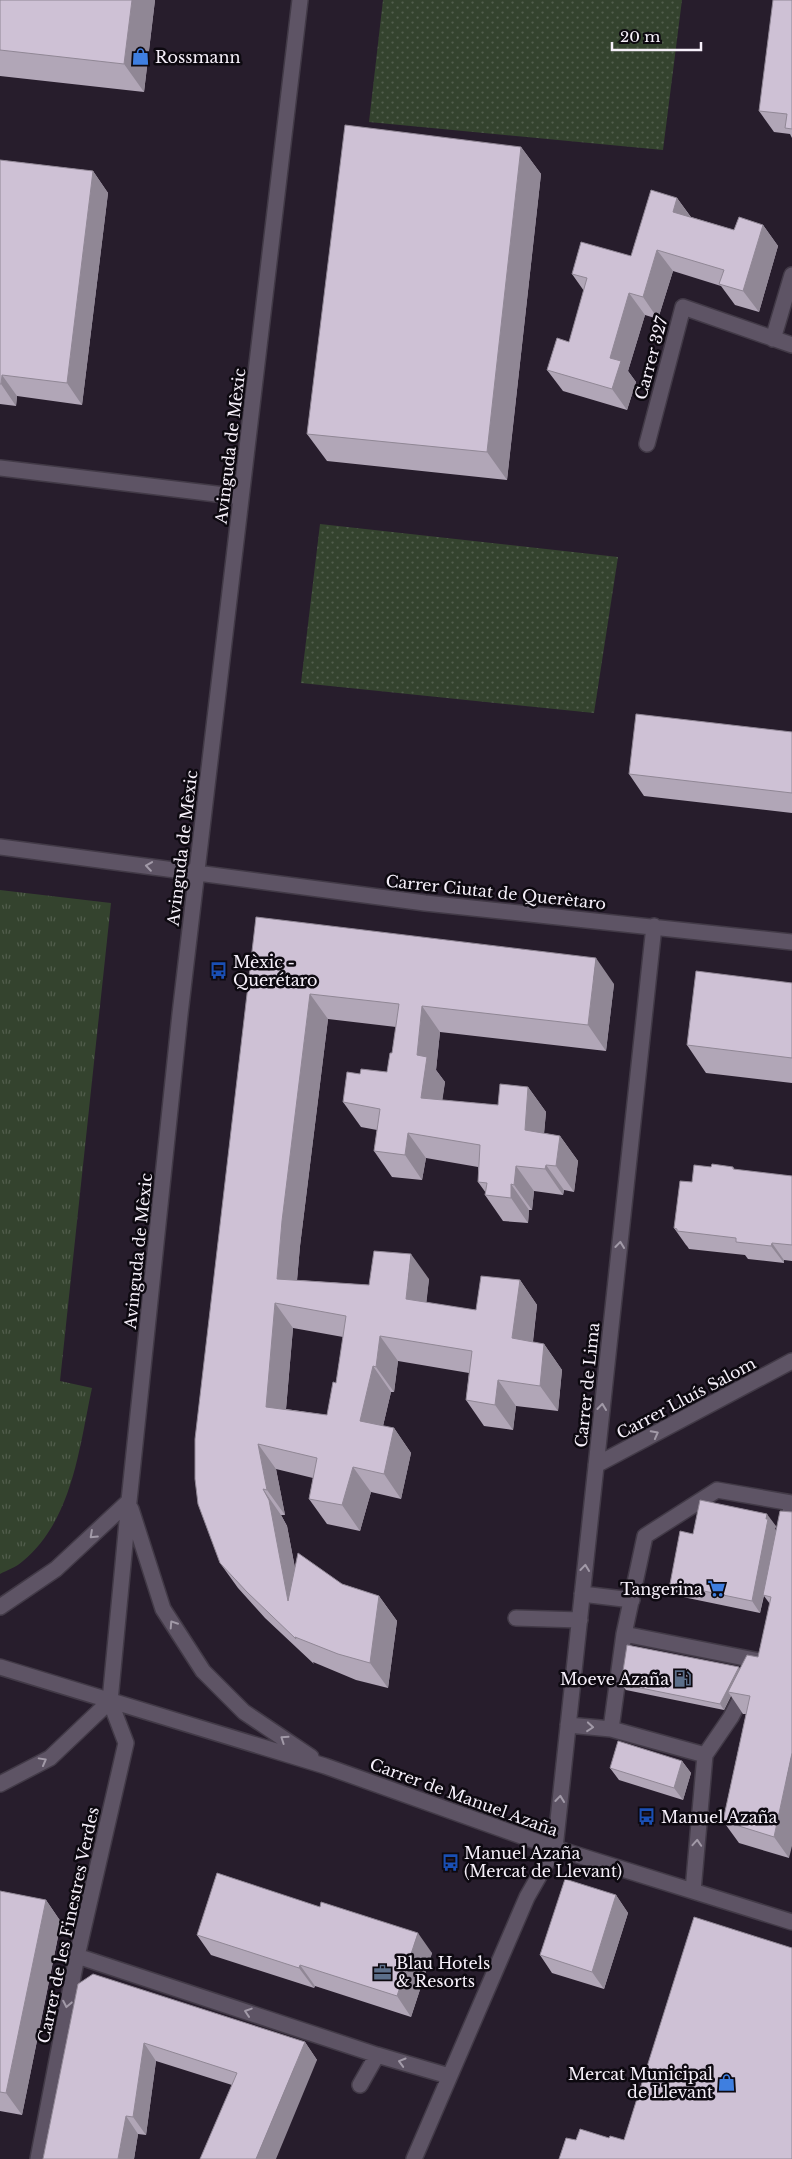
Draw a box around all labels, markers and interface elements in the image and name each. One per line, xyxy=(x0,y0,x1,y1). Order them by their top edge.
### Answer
scale bar xyxy=(612,20,701,52)
text: 20 m xyxy=(620,27,660,46)
shop icon: Rossmann xyxy=(131,47,151,67)
place label: Rossmann xyxy=(155,47,241,67)
street label: Carrer 327 xyxy=(630,313,672,402)
street label: Avinguda de Mèxic xyxy=(210,367,250,526)
street label: Avinguda de Mèxic xyxy=(162,769,202,928)
one-way arrow xyxy=(144,861,152,872)
street label: Carrer Ciutat de Querètaro xyxy=(385,870,607,914)
place label: Mèxic - Querétaro xyxy=(233,952,318,990)
bus stop icon: Mèxic - Querétaro xyxy=(209,961,229,981)
street label: Avinguda de Mèxic xyxy=(120,1172,156,1331)
one-way arrow xyxy=(614,1241,625,1249)
street label: Carrer de Lima xyxy=(570,1321,604,1448)
street label: Carrer Lluís Salom xyxy=(613,1353,759,1443)
one-way arrow xyxy=(597,1402,608,1410)
one-way arrow xyxy=(649,1430,658,1440)
one-way arrow xyxy=(90,1529,99,1538)
one-way arrow xyxy=(579,1564,590,1572)
place label: Tangerina xyxy=(620,1579,703,1599)
supermarket icon: Tangerina xyxy=(707,1579,727,1599)
one-way arrow xyxy=(170,1620,179,1629)
place label: Moeve Azaña xyxy=(560,1669,669,1689)
fuel station icon: Moeve Azaña xyxy=(673,1669,693,1689)
one-way arrow xyxy=(586,1721,594,1732)
one-way arrow xyxy=(280,1736,290,1745)
street label: Carrer de Manuel Azaña xyxy=(367,1754,561,1840)
one-way arrow xyxy=(38,1757,47,1767)
one-way arrow xyxy=(554,1795,565,1803)
street label: Carrer de les Finestres Verdes xyxy=(33,1805,103,2045)
bus stop icon: Manuel Azaña xyxy=(637,1807,657,1827)
place label: Manuel Azaña xyxy=(661,1807,778,1827)
one-way arrow xyxy=(691,1839,702,1847)
place label: Manuel Azaña (Mercat de Llevant) xyxy=(464,1843,622,1881)
bus stop icon: Manuel Azaña (Mercat de Llevant) xyxy=(440,1852,460,1872)
place label: Blau Hotels & Resorts xyxy=(396,1953,490,1991)
office icon: Blau Hotels & Resorts xyxy=(372,1962,392,1982)
one-way arrow xyxy=(63,2000,73,2009)
one-way arrow xyxy=(244,2008,252,2018)
one-way arrow xyxy=(399,2058,407,2068)
place label: Mercat Municipal de Llevant xyxy=(568,2064,713,2102)
shop icon: Mercat Municipal de Llevant xyxy=(717,2073,737,2093)

